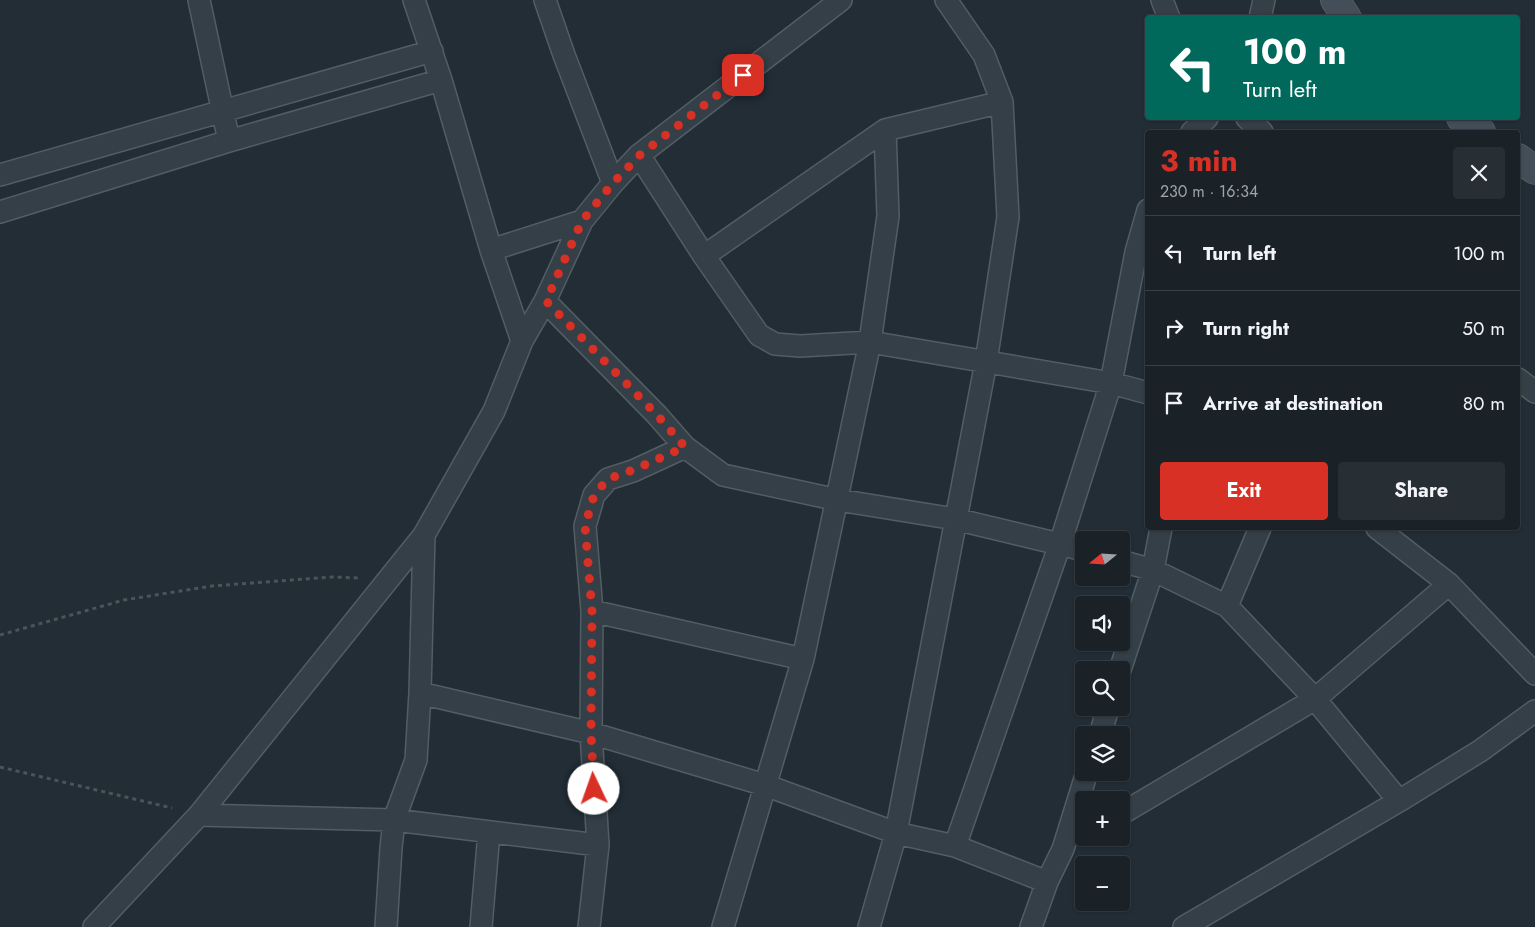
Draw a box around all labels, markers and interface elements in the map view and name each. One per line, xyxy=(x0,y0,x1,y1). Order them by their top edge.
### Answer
text: 100 m xyxy=(1243,27,1346,77)
icon: left xyxy=(1160,35,1225,100)
pin xyxy=(722,54,764,96)
icon: arrive xyxy=(729,61,757,89)
text: Turn left xyxy=(1243,73,1317,105)
text: 3 min xyxy=(1160,139,1238,182)
button: close xyxy=(1453,147,1505,199)
text: 230 m · 16:34 xyxy=(1160,180,1258,203)
icon: left xyxy=(1160,239,1188,267)
text: Turn left xyxy=(1203,240,1276,267)
text: 100 m xyxy=(1453,240,1505,267)
icon: right xyxy=(1160,314,1188,342)
text: Turn right xyxy=(1203,315,1289,342)
text: 50 m xyxy=(1462,315,1505,342)
icon: arrive xyxy=(1160,389,1188,417)
text: Arrive at destination xyxy=(1203,390,1383,417)
text: 80 m xyxy=(1463,390,1505,417)
button: Exit xyxy=(1160,462,1328,520)
button: Share xyxy=(1338,462,1505,520)
north arrow xyxy=(1075,531,1130,586)
map controls xyxy=(1075,531,1130,911)
button: sound xyxy=(1075,596,1130,651)
button: search xyxy=(1075,661,1130,716)
button: layers xyxy=(1075,726,1130,781)
position arrow xyxy=(567,762,619,814)
button: + xyxy=(1075,791,1130,846)
button: − xyxy=(1075,856,1130,911)

